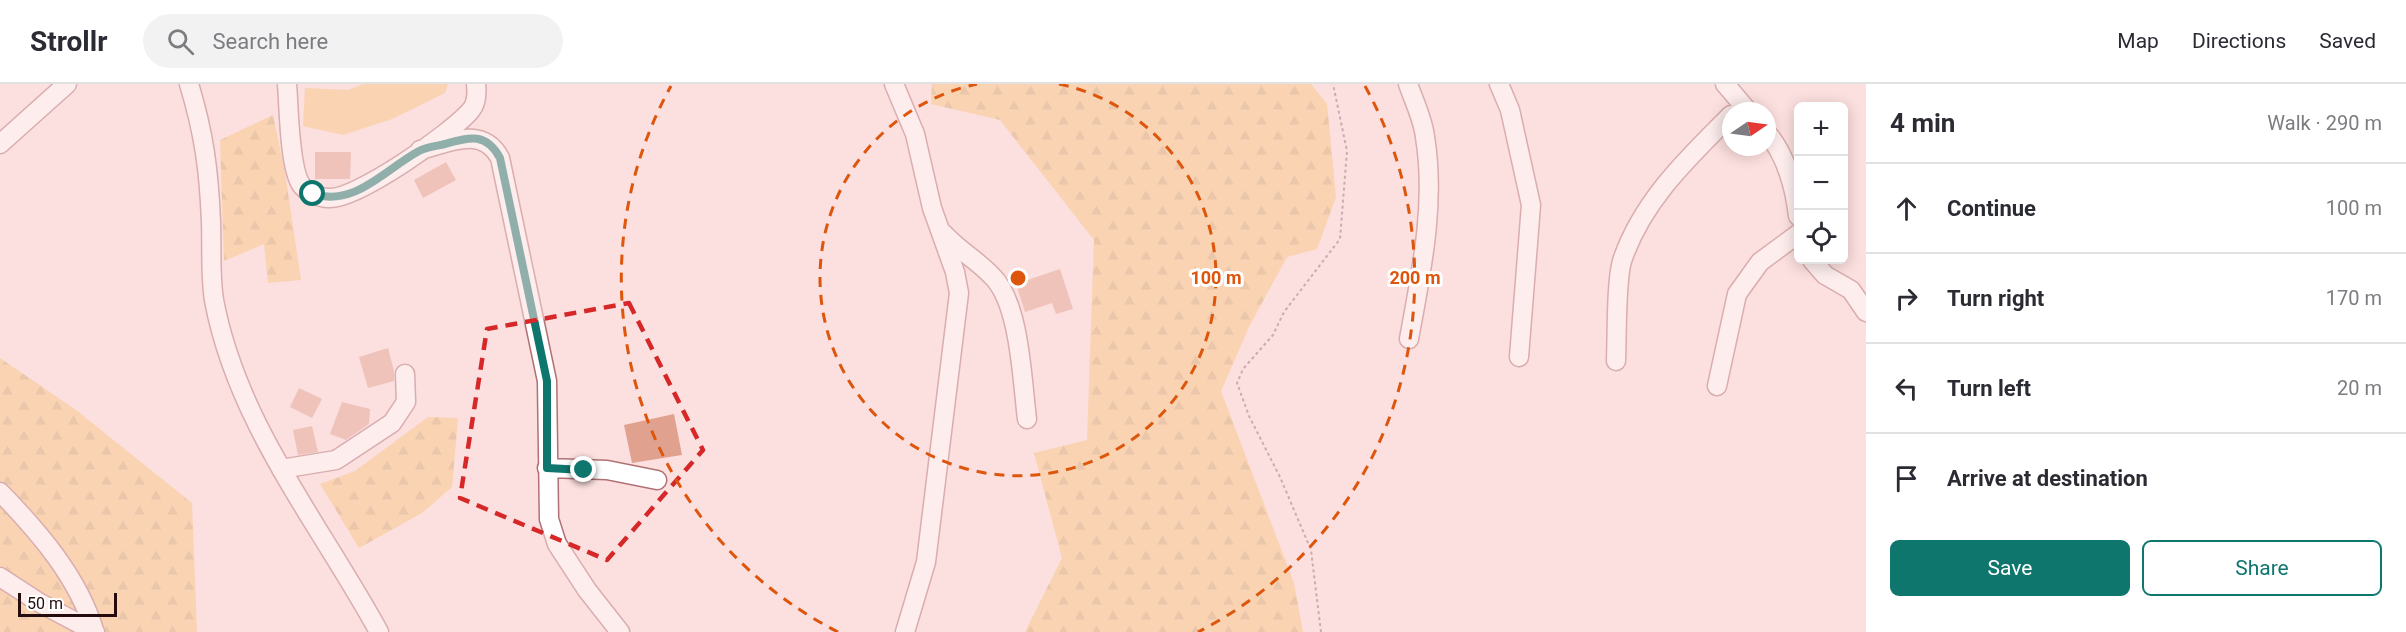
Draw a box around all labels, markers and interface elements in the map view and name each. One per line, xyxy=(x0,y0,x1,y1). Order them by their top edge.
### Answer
search box xyxy=(143,14,563,68)
text: Strollr xyxy=(30,25,107,58)
icon: search xyxy=(164,25,197,58)
text: Search here xyxy=(212,29,328,54)
text: Map xyxy=(2117,29,2159,53)
text: Directions xyxy=(2192,29,2286,53)
text: Saved xyxy=(2319,29,2376,53)
north arrow xyxy=(1722,102,1776,156)
map controls xyxy=(1794,102,1848,264)
button: + xyxy=(1794,102,1848,156)
text: 4 min xyxy=(1890,108,1955,138)
text: Walk · 290 m xyxy=(2267,111,2382,135)
button: − xyxy=(1794,156,1848,210)
route start xyxy=(299,180,325,206)
icon: ahead xyxy=(1890,192,1923,225)
text: Continue xyxy=(1947,196,2036,221)
text: 100 m xyxy=(2326,196,2382,220)
button: locate xyxy=(1794,210,1848,264)
text: 100 m xyxy=(1190,267,1242,288)
text: 200 m xyxy=(1389,267,1441,288)
centre of rings xyxy=(1008,268,1028,288)
icon: right xyxy=(1890,282,1923,315)
text: Turn right xyxy=(1947,286,2044,311)
text: 170 m xyxy=(2326,286,2382,310)
icon: left xyxy=(1890,372,1923,405)
text: Turn left xyxy=(1947,376,2031,401)
text: 20 m xyxy=(2337,376,2382,400)
route end xyxy=(570,456,596,482)
icon: arrive xyxy=(1890,462,1923,495)
text: Arrive at destination xyxy=(1947,466,2148,491)
button: Save xyxy=(1890,540,2130,596)
button: Share xyxy=(2142,540,2382,596)
scale bar xyxy=(18,590,117,618)
text: 50 m xyxy=(27,594,63,613)

